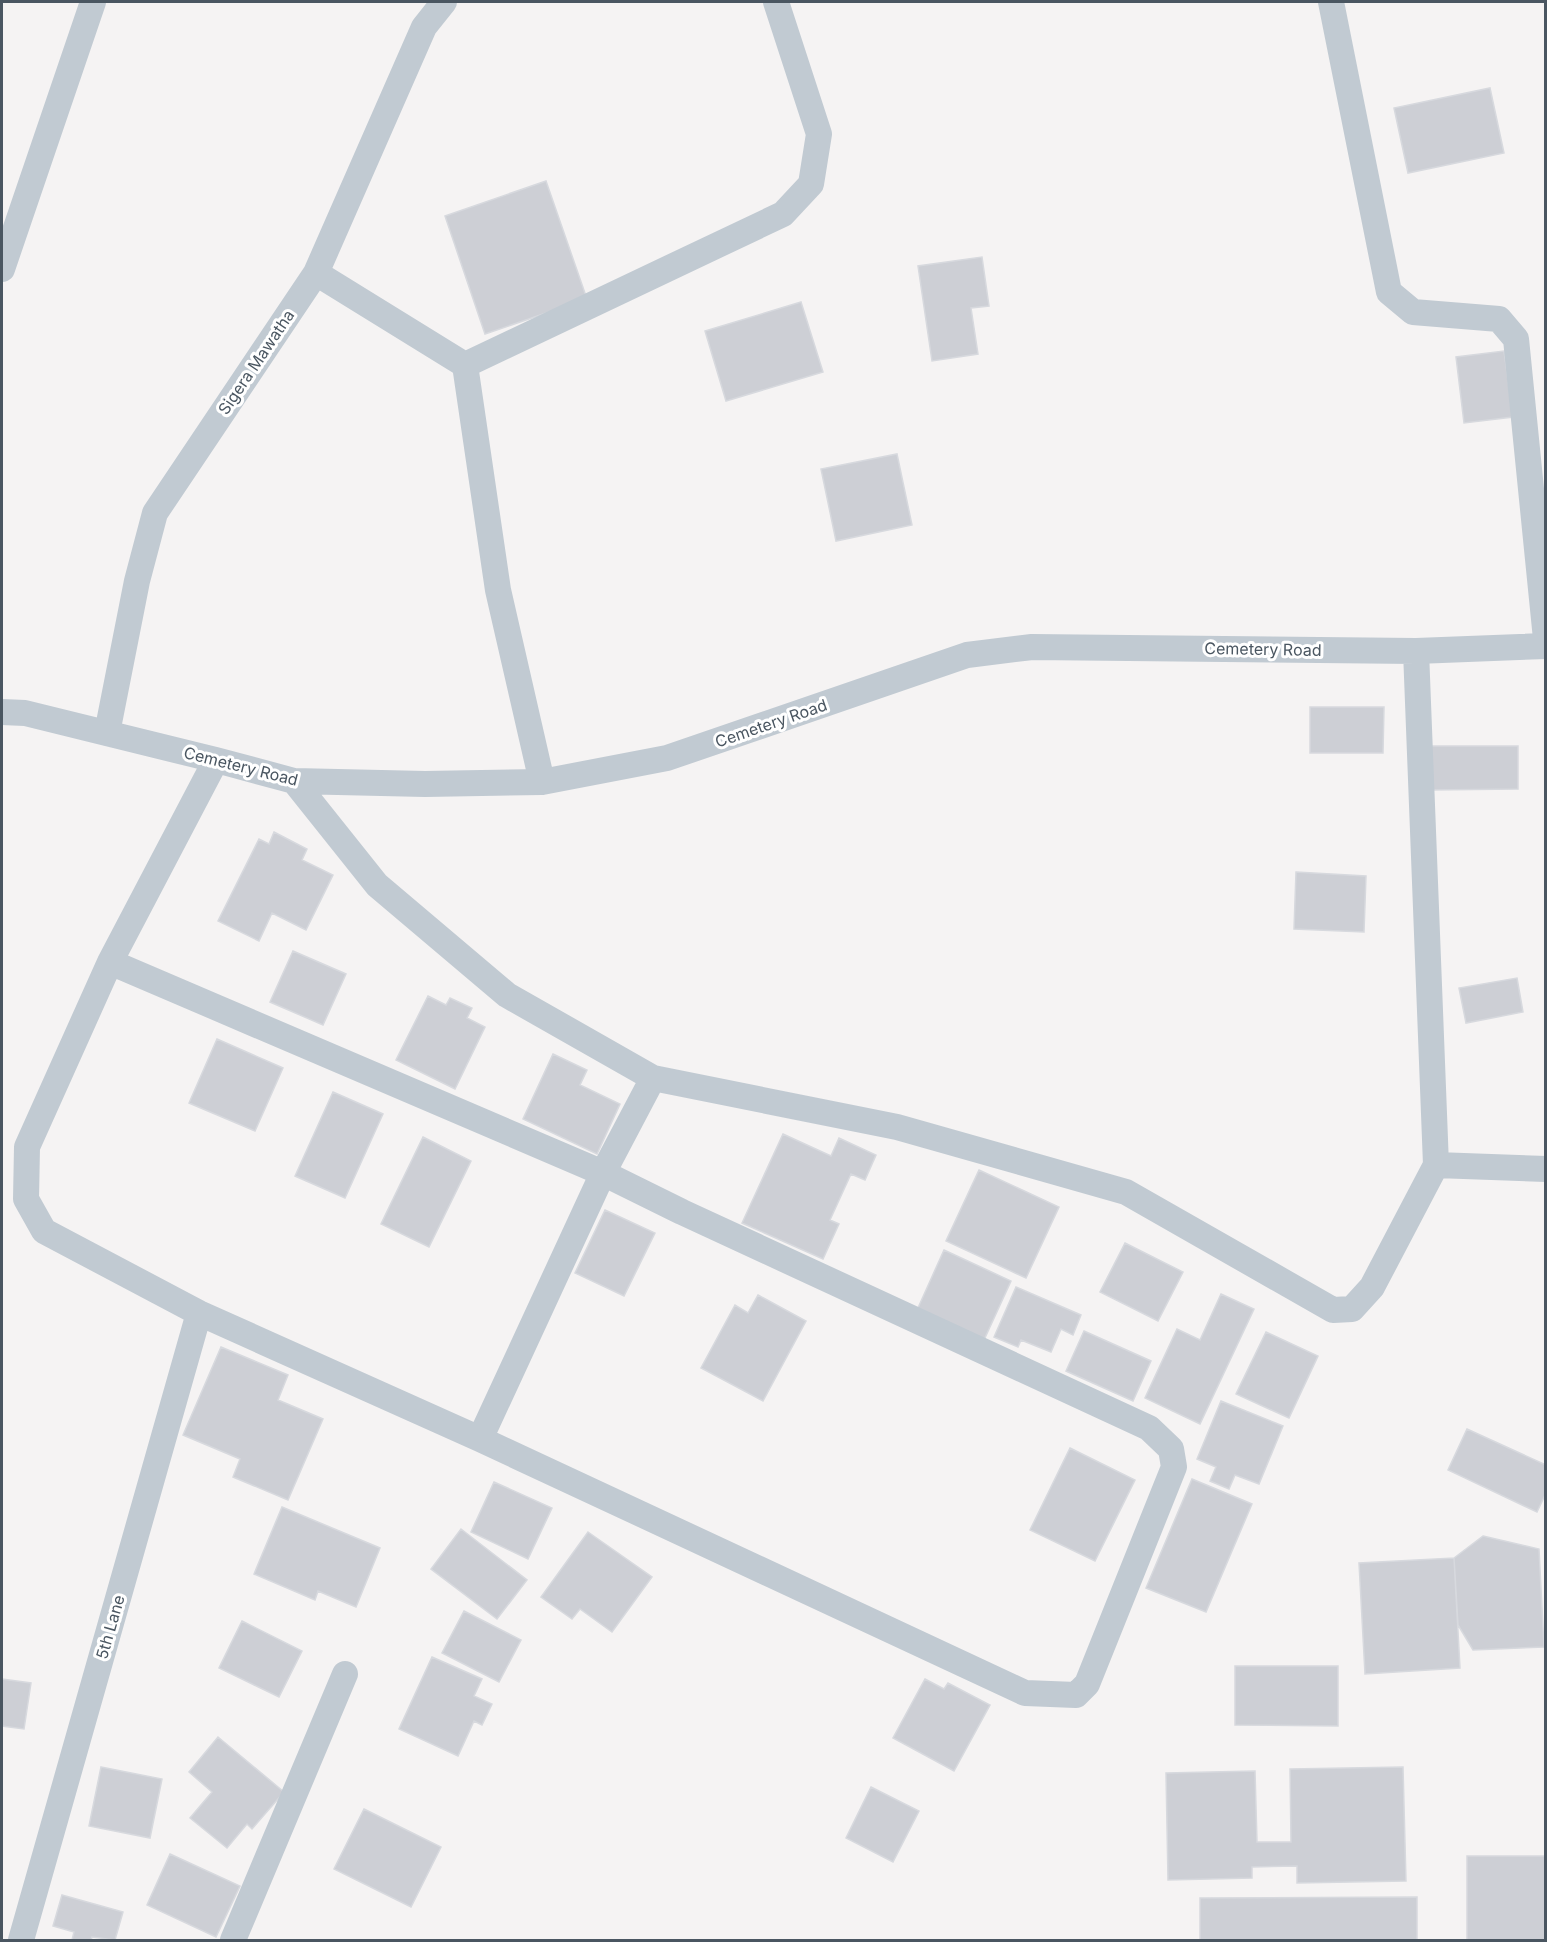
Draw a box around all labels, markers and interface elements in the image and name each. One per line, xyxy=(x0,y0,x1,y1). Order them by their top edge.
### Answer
street label: Sigera Mawatha xyxy=(214,306,298,418)
street label: Cemetery Road xyxy=(1204,638,1322,660)
street label: Cemetery Road xyxy=(712,694,830,752)
street label: Cemetery Road xyxy=(182,742,300,790)
street label: 5th Lane xyxy=(91,1593,129,1661)

